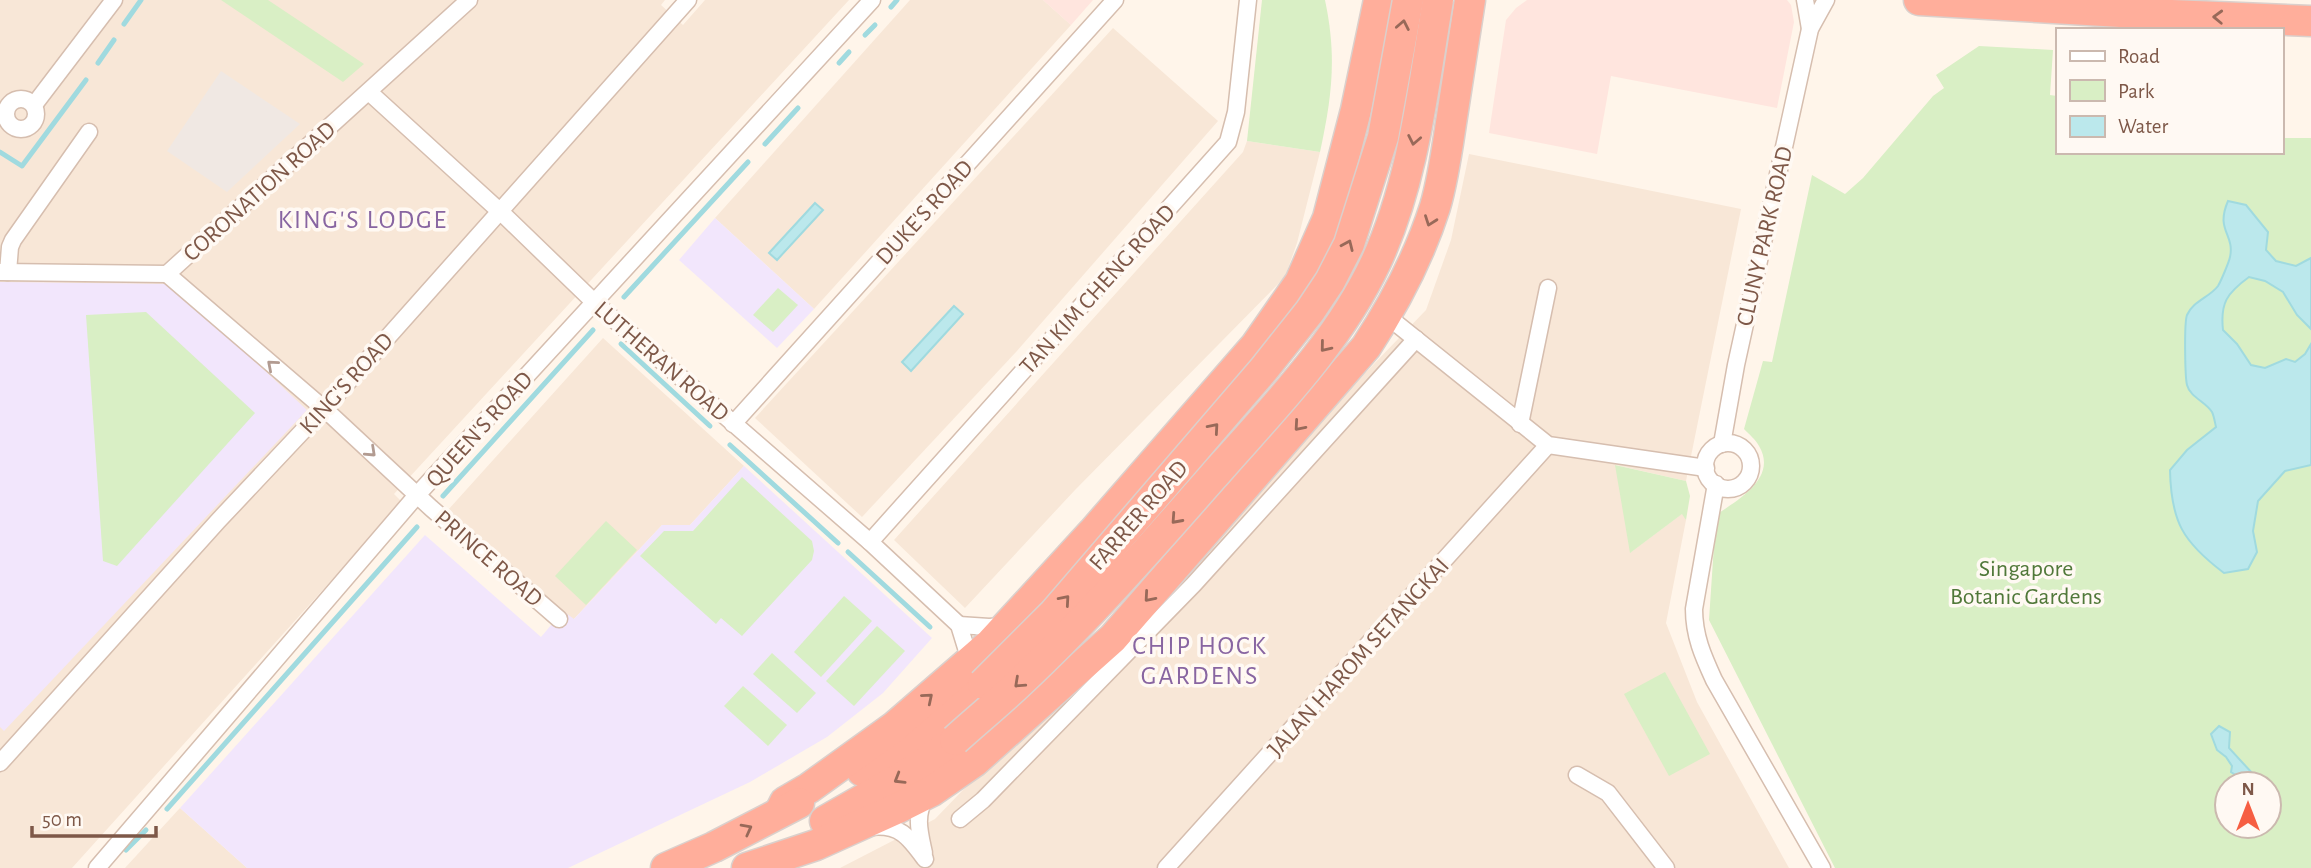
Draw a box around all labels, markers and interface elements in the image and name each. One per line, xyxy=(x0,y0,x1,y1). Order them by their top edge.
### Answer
one-way arrow xyxy=(2213,9,2223,25)
one-way arrow xyxy=(1395,19,1410,31)
legend xyxy=(2056,28,2283,154)
text: Road xyxy=(2118,46,2160,67)
text: Park xyxy=(2118,81,2155,102)
text: Water xyxy=(2118,116,2168,137)
street label: CORONATION ROAD xyxy=(179,117,340,266)
one-way arrow xyxy=(1407,134,1422,146)
street label: CLUNY PARK ROAD xyxy=(1733,144,1797,328)
street label: DUKE'S ROAD xyxy=(872,156,978,270)
street label: TAN KIM CHENG ROAD xyxy=(1015,200,1180,379)
district label: KING'S LODGE xyxy=(278,207,448,233)
one-way arrow xyxy=(1424,215,1438,227)
one-way arrow xyxy=(1340,240,1354,252)
street label: LUTHERAN ROAD xyxy=(589,297,733,426)
street label: KING'S ROAD xyxy=(295,329,398,439)
one-way arrow xyxy=(1321,338,1333,351)
one-way arrow xyxy=(267,361,280,373)
street label: QUEEN'S ROAD xyxy=(422,367,538,492)
one-way arrow xyxy=(1295,418,1307,431)
one-way arrow xyxy=(1205,423,1218,436)
one-way arrow xyxy=(363,444,376,456)
street label: FARRER ROAD xyxy=(1085,456,1193,575)
street label: PRINCE ROAD xyxy=(430,506,547,612)
one-way arrow xyxy=(1172,510,1184,523)
street label: JALAN HAROM SETANGKAI xyxy=(1263,554,1454,762)
park label: Singapore Botanic Gardens xyxy=(1950,557,2102,609)
one-way arrow xyxy=(1145,589,1157,602)
one-way arrow xyxy=(1057,595,1069,608)
district label: CHIP HOCK GARDENS xyxy=(1132,633,1268,689)
one-way arrow xyxy=(1014,675,1027,687)
one-way arrow xyxy=(920,694,933,706)
north arrow xyxy=(2213,770,2283,840)
one-way arrow xyxy=(894,771,907,784)
text: N xyxy=(2241,780,2255,799)
scale bar xyxy=(32,794,156,838)
text: 50 m xyxy=(42,809,82,830)
one-way arrow xyxy=(740,824,752,837)

